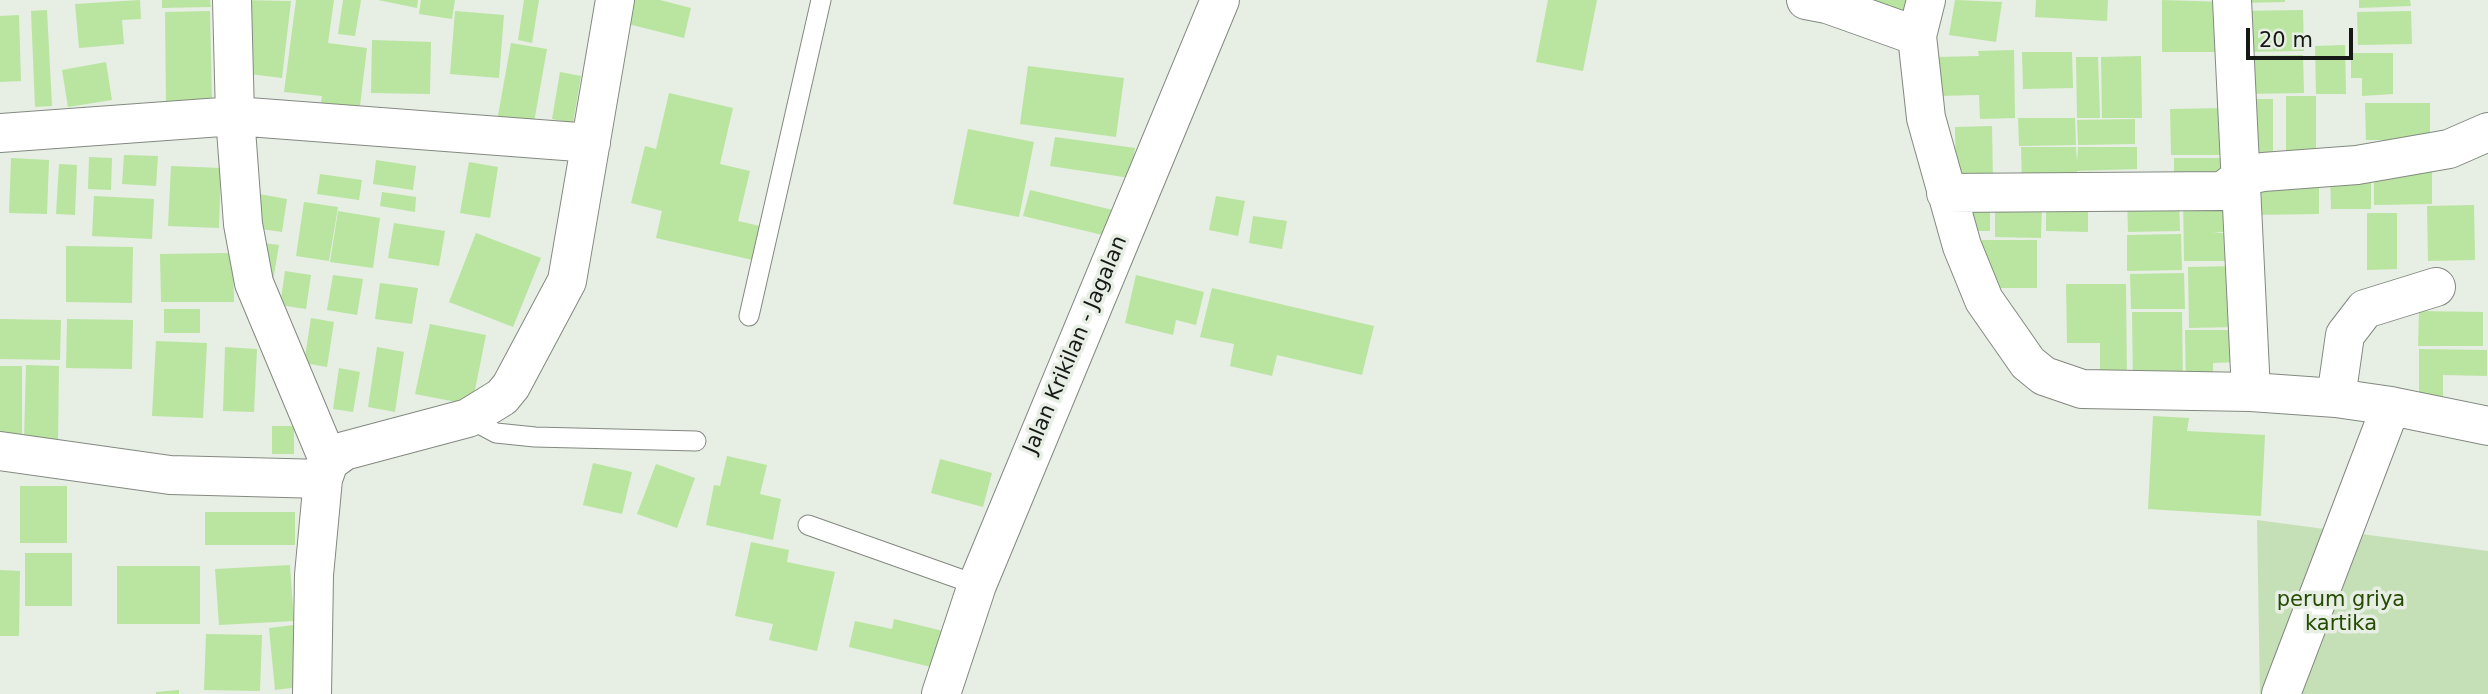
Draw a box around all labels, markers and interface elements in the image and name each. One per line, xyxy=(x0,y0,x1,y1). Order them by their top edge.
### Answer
scale bar xyxy=(2250,14,2357,58)
text: 20 m xyxy=(2259,28,2313,52)
street label: Jalan Krikilan - Jagalan xyxy=(1019,232,1133,458)
park label: perum griya kartika xyxy=(2277,588,2405,638)

